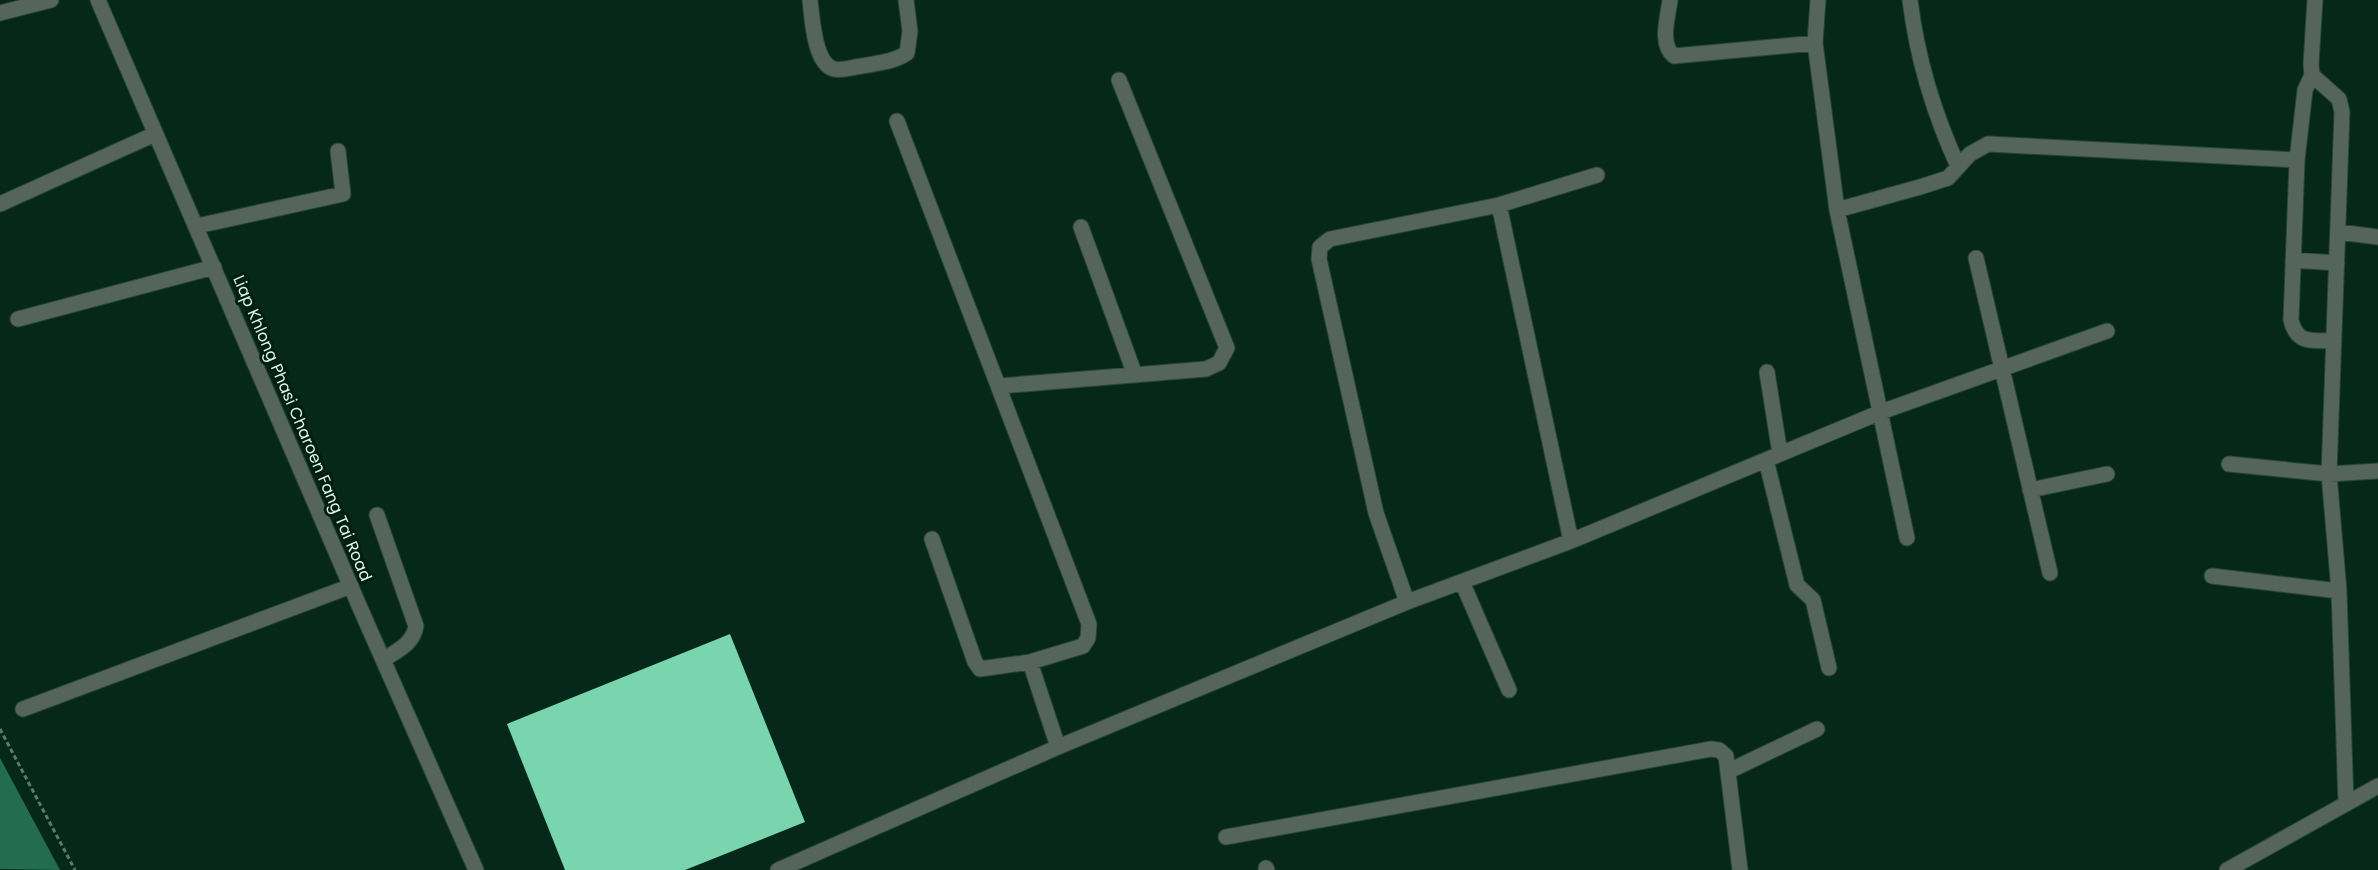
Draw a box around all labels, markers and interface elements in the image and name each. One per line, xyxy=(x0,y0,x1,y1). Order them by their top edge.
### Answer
street label: Liap Khlong Phasi Charoen Fang Tai Road xyxy=(227,272,378,585)

